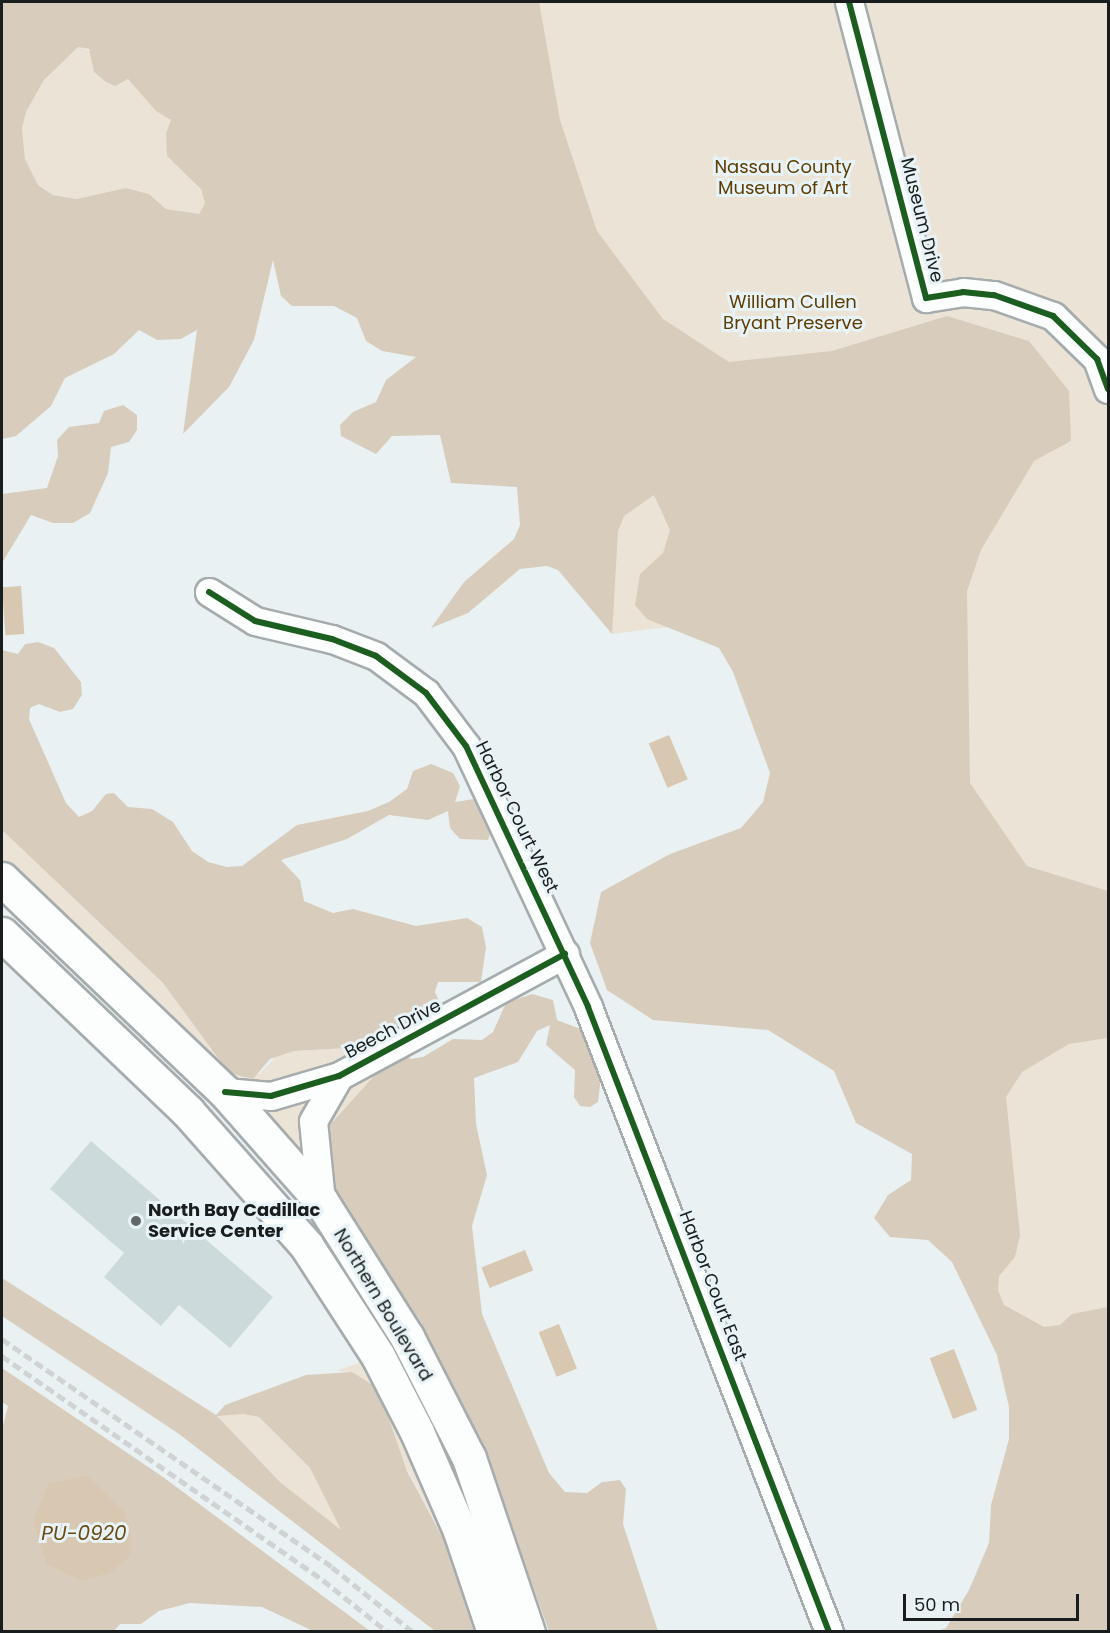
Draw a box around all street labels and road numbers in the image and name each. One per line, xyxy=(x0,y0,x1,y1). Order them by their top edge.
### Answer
street label: Museum Drive xyxy=(896,155,948,285)
street label: Harbor Court West xyxy=(471,738,563,896)
street label: Beech Drive xyxy=(341,995,445,1063)
street label: Harbor Court East xyxy=(674,1208,752,1364)
street label: Northern Boulevard xyxy=(329,1225,437,1385)

